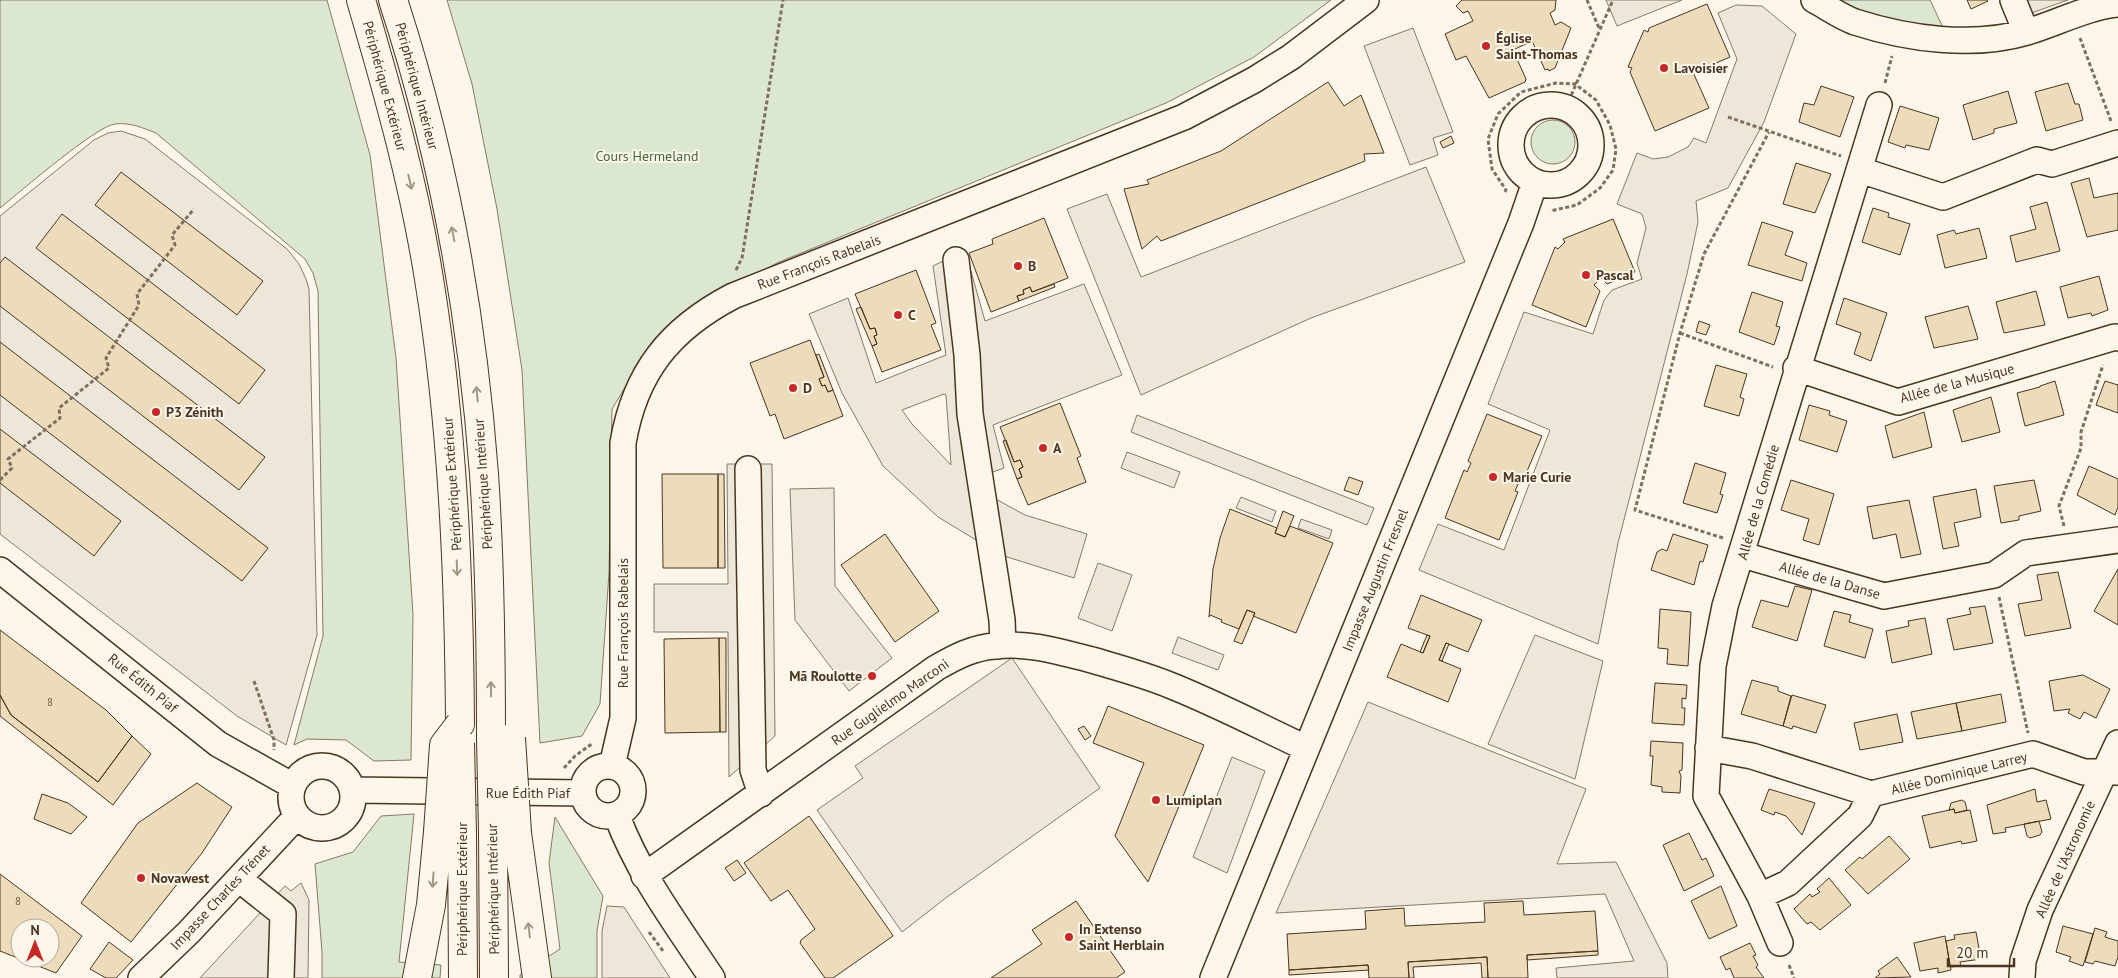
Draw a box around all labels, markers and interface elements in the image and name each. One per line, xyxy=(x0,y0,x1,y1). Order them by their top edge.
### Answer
street label: Périphérique Extérieur xyxy=(359,19,411,153)
street label: Périphérique Intérieur xyxy=(391,20,443,152)
place label: Église Saint-Thomas xyxy=(1496,29,1578,63)
marker: Église Saint-Thomas xyxy=(1480,40,1492,52)
place label: Lavoisier xyxy=(1674,59,1728,77)
marker: Lavoisier xyxy=(1658,62,1670,74)
park label: Cours Hermeland xyxy=(596,147,698,165)
one-way arrow xyxy=(406,174,415,190)
one-way arrow xyxy=(447,226,457,242)
street label: Rue François Rabelais xyxy=(755,230,883,294)
place label: B xyxy=(1028,257,1036,275)
marker: B xyxy=(1012,260,1024,272)
place label: Pascal xyxy=(1596,266,1634,284)
marker: Pascal xyxy=(1580,269,1592,281)
place label: C xyxy=(908,306,916,324)
marker: C xyxy=(892,309,904,321)
street label: Allée de la Musique xyxy=(1898,359,2016,407)
place label: D xyxy=(803,379,812,397)
marker: D xyxy=(787,382,799,394)
one-way arrow xyxy=(472,387,482,403)
place label: P3 Zénith xyxy=(166,403,223,421)
marker: P3 Zénith xyxy=(150,406,162,418)
street label: Périphérique Extérieur xyxy=(438,416,466,552)
street label: Périphérique Intérieur xyxy=(469,418,497,550)
place label: A xyxy=(1053,439,1062,457)
marker: A xyxy=(1037,442,1049,454)
street label: Allée de la Comédie xyxy=(1733,442,1783,562)
place label: Marie Curie xyxy=(1503,468,1571,486)
marker: Marie Curie xyxy=(1487,471,1499,483)
street label: Impasse Augustin Fresnel xyxy=(1338,506,1412,654)
street label: Allée de la Danse xyxy=(1777,557,1883,603)
street label: Rue François Rabelais xyxy=(614,558,632,688)
one-way arrow xyxy=(453,560,462,576)
street label: Rue Édith Piaf xyxy=(104,649,182,717)
street label: Rue Guglielmo Marconi xyxy=(828,655,952,749)
place label: Mã Roulotte xyxy=(789,667,862,685)
marker: Mã Roulotte xyxy=(866,670,878,682)
one-way arrow xyxy=(486,681,496,698)
house number: 8 xyxy=(47,695,53,709)
street label: Allée Dominique Larrey xyxy=(1889,747,2030,799)
street label: Rue Édith Piaf xyxy=(486,784,571,802)
place label: Lumiplan xyxy=(1166,791,1222,809)
marker: Lumiplan xyxy=(1150,794,1162,806)
street label: Allée de l'Astronomie xyxy=(2031,798,2099,920)
street label: Périphérique Extérieur xyxy=(453,822,471,956)
street label: Périphérique Intérieur xyxy=(483,823,503,955)
street label: Impasse Charles Trénet xyxy=(166,840,274,954)
place label: Novawest xyxy=(151,869,209,887)
marker: Novawest xyxy=(135,872,147,884)
one-way arrow xyxy=(429,872,438,888)
house number: 8 xyxy=(15,894,21,908)
north arrow xyxy=(10,918,60,968)
place label: In Extenso Saint Herblain xyxy=(1079,920,1164,954)
text: N xyxy=(30,921,40,939)
one-way arrow xyxy=(524,922,534,938)
marker: In Extenso Saint Herblain xyxy=(1063,931,1075,943)
scale bar xyxy=(1948,936,2014,968)
text: 20 m xyxy=(1956,943,1989,962)

